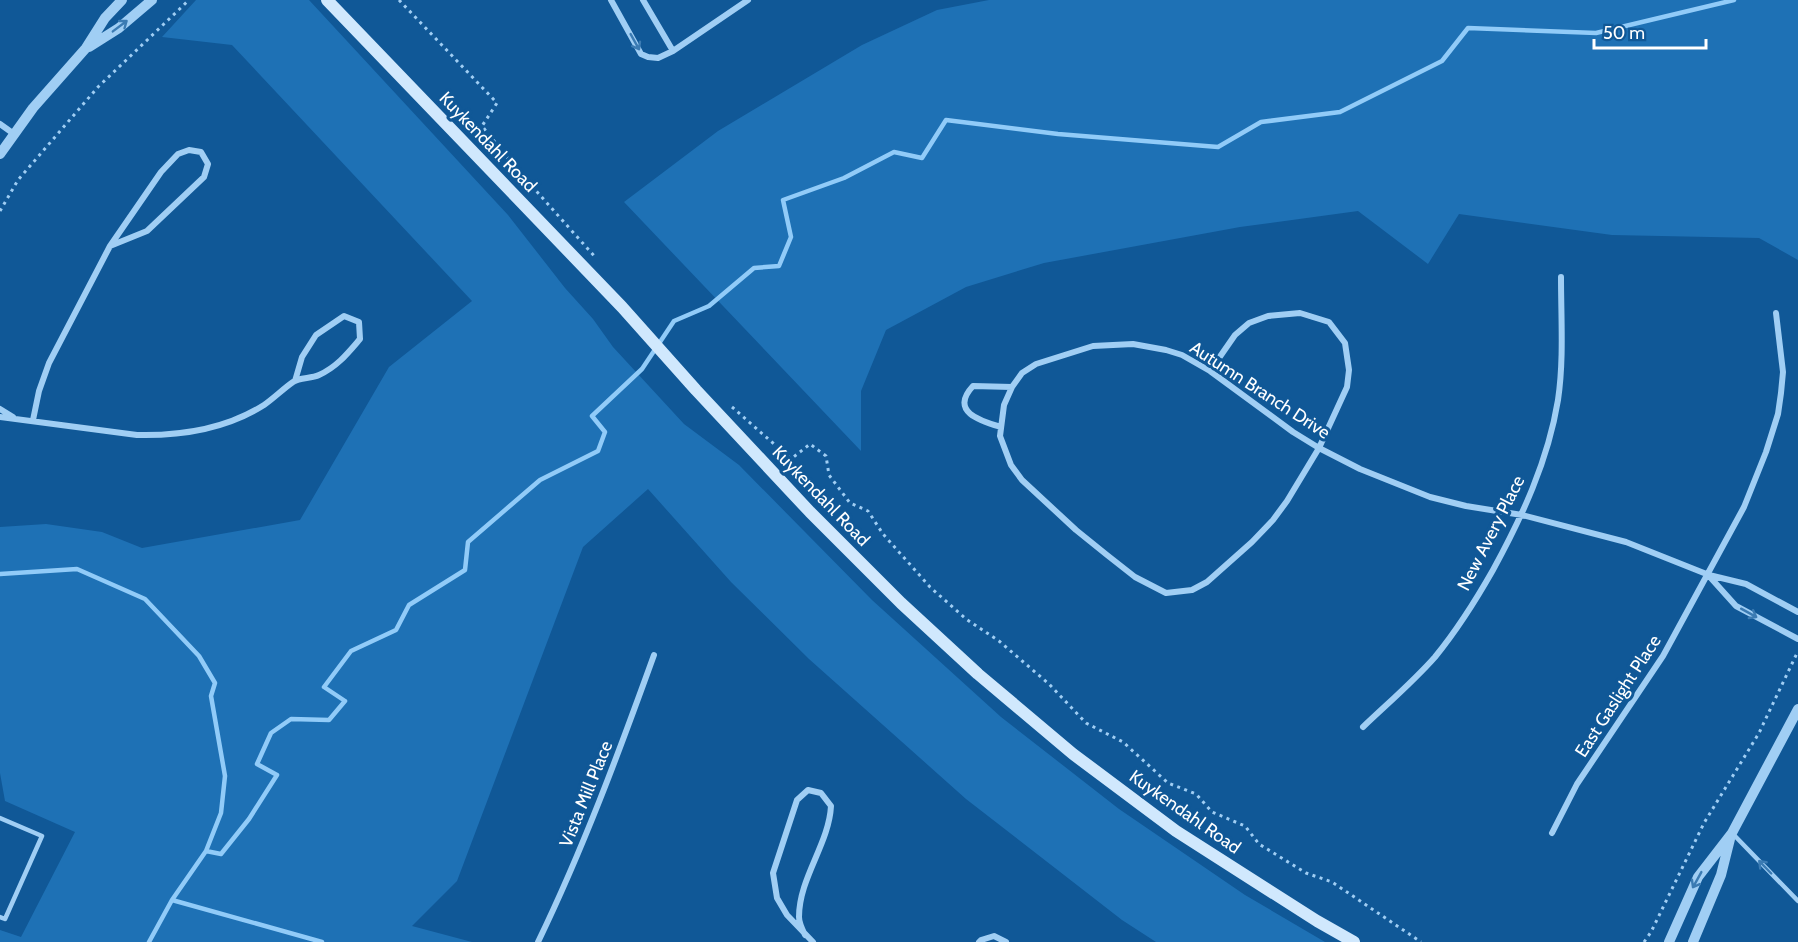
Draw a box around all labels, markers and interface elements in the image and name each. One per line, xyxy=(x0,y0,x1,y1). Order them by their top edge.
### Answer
scale bar xyxy=(1594,12,1706,50)
one-way arrow xyxy=(112,20,128,32)
text: 50 m xyxy=(1603,22,1645,44)
one-way arrow xyxy=(629,33,641,50)
street label: Kuykendahl Road xyxy=(435,87,541,197)
street label: Autumn Branch Drive xyxy=(1186,336,1334,444)
street label: Kuykendahl Road xyxy=(768,441,874,551)
street label: New Avery Place xyxy=(1453,472,1529,594)
one-way arrow xyxy=(1740,607,1757,619)
street label: East Gaslight Place xyxy=(1570,631,1666,761)
street label: Vista Mill Place xyxy=(555,738,617,850)
street label: Kuykendahl Road xyxy=(1125,765,1245,859)
one-way arrow xyxy=(1757,859,1772,874)
one-way arrow xyxy=(1691,871,1703,888)

